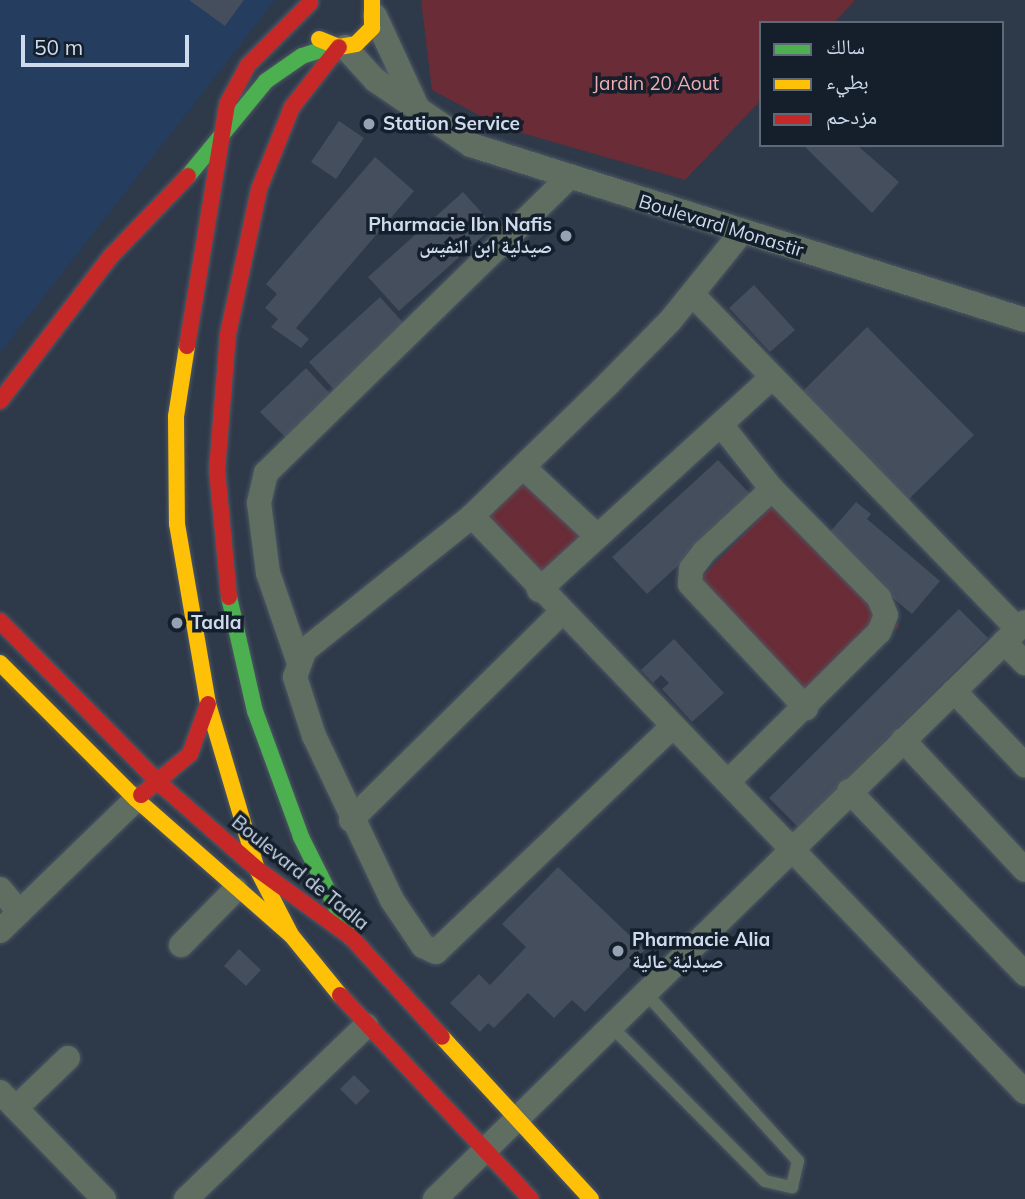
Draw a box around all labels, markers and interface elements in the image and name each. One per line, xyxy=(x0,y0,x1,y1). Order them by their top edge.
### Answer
scale bar xyxy=(24,21,192,65)
legend xyxy=(759,21,1004,147)
text: سالك xyxy=(826,33,865,59)
text: 50 m xyxy=(34,34,83,60)
text: بطيء xyxy=(826,68,869,94)
park label: Jardin 20 Aout xyxy=(593,73,719,95)
text: مزدحم xyxy=(826,103,877,129)
place label: Station Service xyxy=(383,113,520,135)
marker: Station Service xyxy=(361,116,377,132)
street label: Boulevard Monastir xyxy=(636,190,806,262)
place label: Pharmacie Ibn Nafis صيدلية ابن النفيس xyxy=(368,214,552,258)
marker: Pharmacie Ibn Nafis صيدلية ابن النفيس xyxy=(558,228,574,244)
place label: Tadla xyxy=(191,612,242,634)
marker: Tadla xyxy=(169,615,185,631)
street label: Boulevard de Tadla xyxy=(227,811,373,935)
place label: Pharmacie Alia صيدلية عالية xyxy=(632,929,770,973)
marker: Pharmacie Alia صيدلية عالية xyxy=(610,943,626,959)

